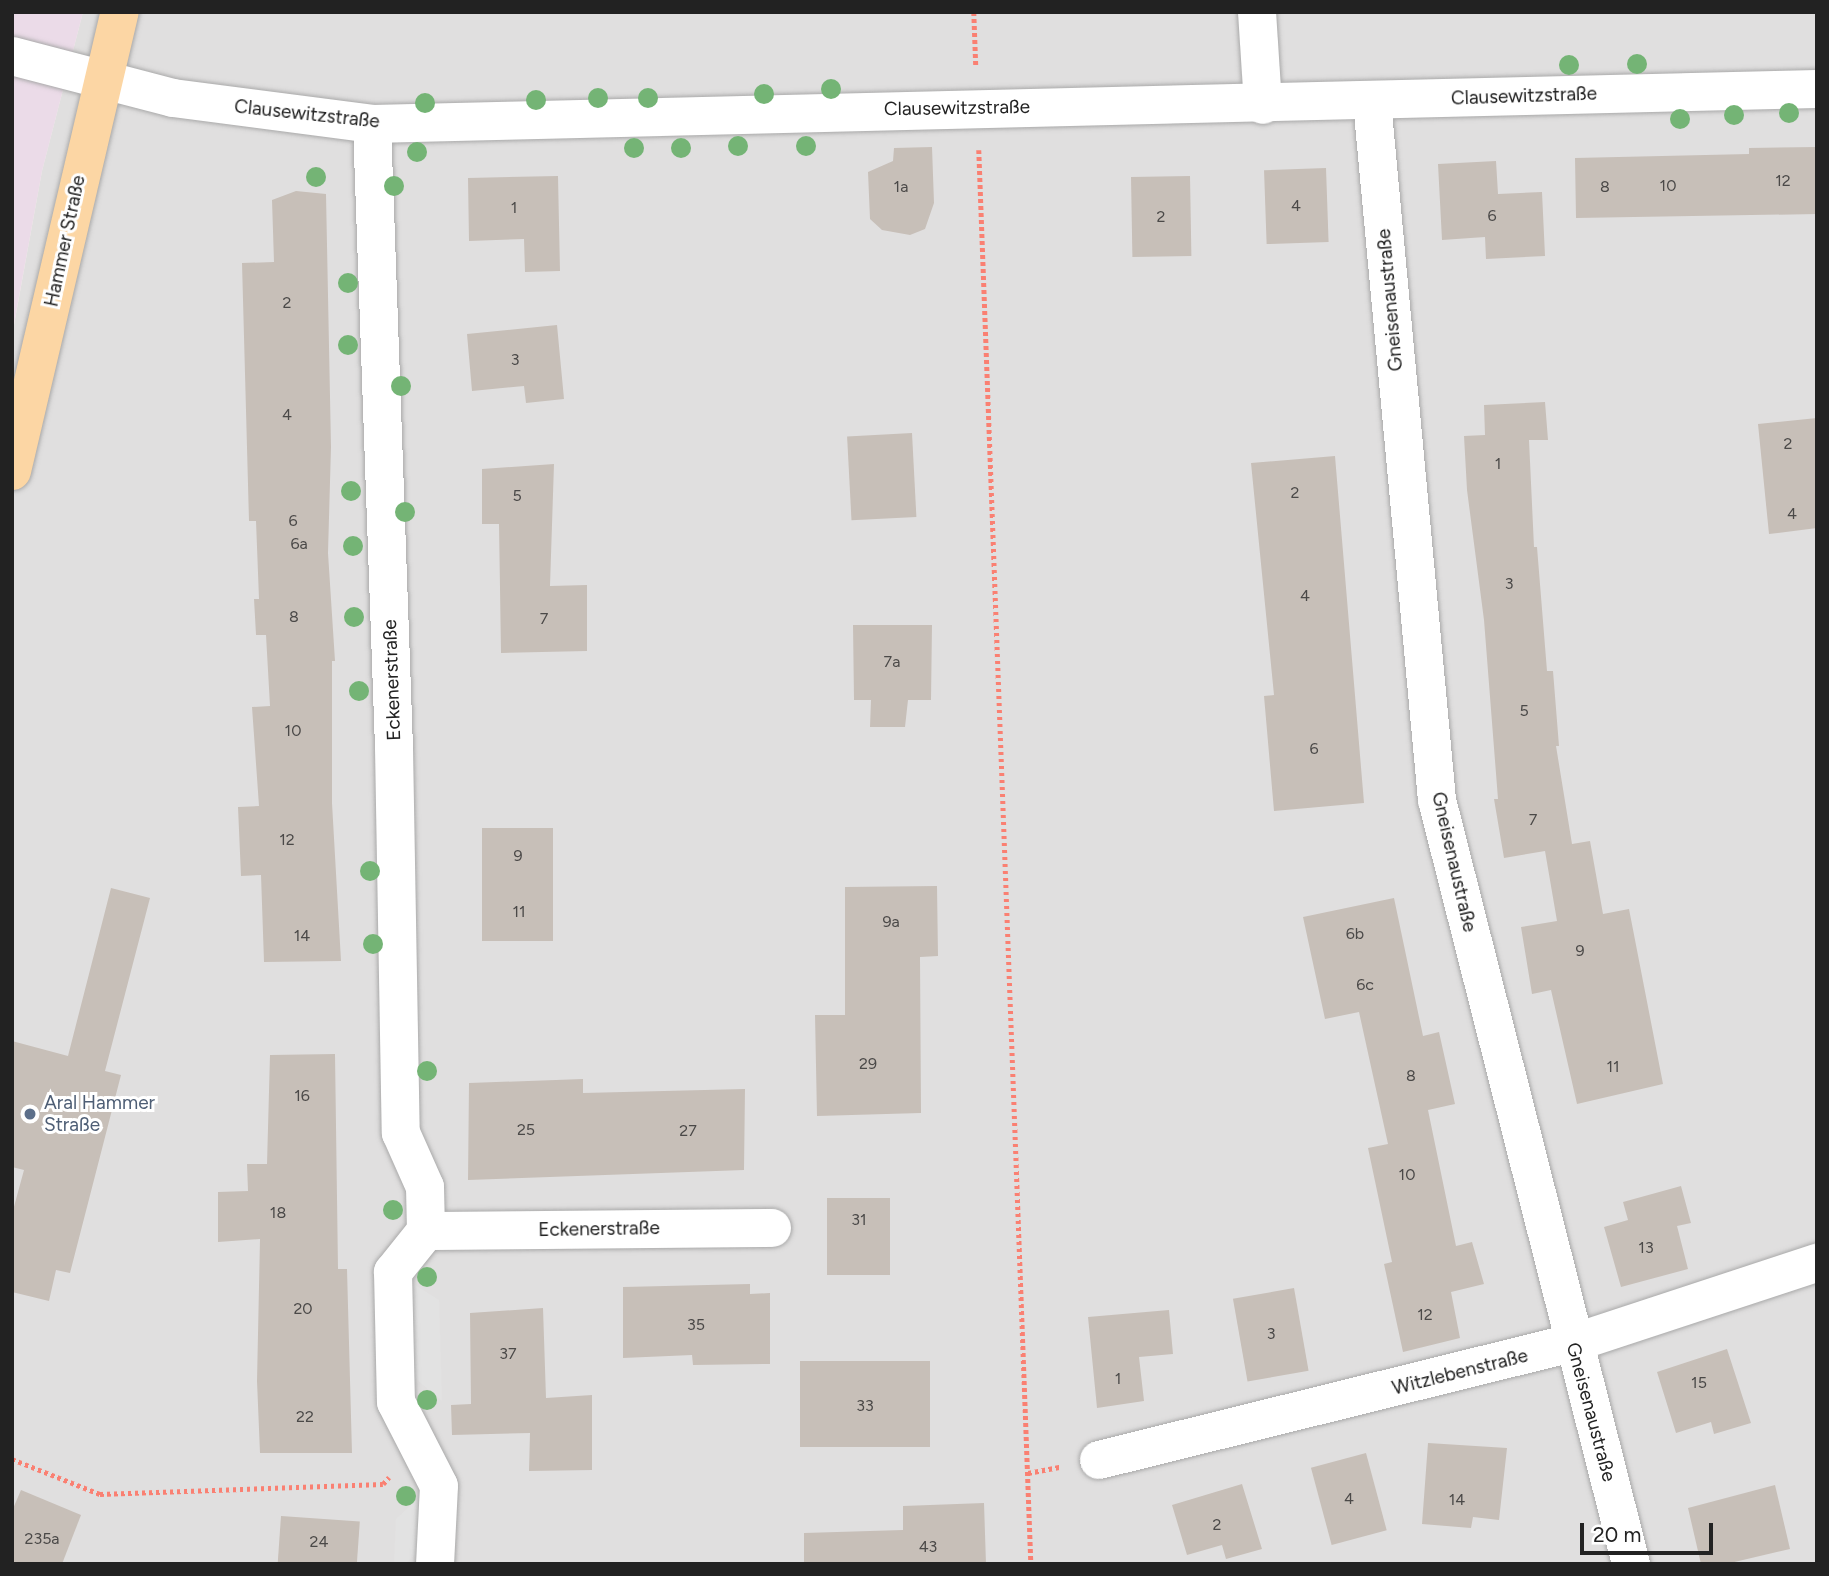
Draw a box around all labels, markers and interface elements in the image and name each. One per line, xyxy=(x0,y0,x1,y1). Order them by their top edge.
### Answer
street label: Clausewitzstraße xyxy=(1451,82,1597,110)
street label: Clausewitzstraße xyxy=(233,95,381,133)
street label: Clausewitzstraße xyxy=(884,95,1030,121)
house number: 12 xyxy=(1775,171,1791,191)
street label: Hammer Straße xyxy=(40,173,90,309)
house number: 10 xyxy=(1660,176,1676,196)
house number: 1a xyxy=(894,177,908,197)
house number: 8 xyxy=(1600,177,1610,197)
house number: 4 xyxy=(1291,196,1301,216)
house number: 1 xyxy=(511,198,517,218)
house number: 6 xyxy=(1487,206,1497,226)
house number: 2 xyxy=(1157,207,1165,227)
street label: Gneisenaustraße xyxy=(1372,228,1408,372)
house number: 2 xyxy=(283,293,291,313)
house number: 3 xyxy=(511,350,519,370)
house number: 4 xyxy=(282,405,292,425)
house number: 2 xyxy=(1784,434,1792,454)
house number: 1 xyxy=(1495,454,1501,474)
house number: 2 xyxy=(1291,483,1299,503)
house number: 5 xyxy=(512,486,522,506)
house number: 4 xyxy=(1787,504,1797,524)
house number: 6 xyxy=(288,511,298,531)
house number: 6a xyxy=(290,534,308,554)
house number: 3 xyxy=(1505,574,1513,594)
house number: 4 xyxy=(1300,586,1310,606)
house number: 8 xyxy=(289,607,299,627)
house number: 7 xyxy=(540,609,548,629)
street label: Eckenerstraße xyxy=(378,619,406,741)
house number: 7a xyxy=(884,652,900,672)
house number: 5 xyxy=(1519,701,1529,721)
house number: 10 xyxy=(285,721,301,741)
house number: 6 xyxy=(1309,739,1319,759)
street label: Gneisenaustraße xyxy=(1427,790,1481,934)
house number: 7 xyxy=(1529,810,1537,830)
house number: 12 xyxy=(279,830,295,850)
house number: 9 xyxy=(513,846,523,866)
house number: 11 xyxy=(512,902,526,922)
house number: 9a xyxy=(882,912,900,932)
house number: 6b xyxy=(1346,924,1364,944)
house number: 14 xyxy=(294,926,310,946)
house number: 9 xyxy=(1575,941,1585,961)
house number: 6c xyxy=(1356,975,1374,995)
house number: 29 xyxy=(859,1054,877,1074)
house number: 11 xyxy=(1606,1057,1620,1077)
house number: 8 xyxy=(1406,1066,1416,1086)
house number: 16 xyxy=(294,1086,310,1106)
place label: Aral Hammer Straße xyxy=(44,1092,155,1136)
marker: Aral Hammer Straße xyxy=(22,1106,38,1122)
house number: 25 xyxy=(517,1120,535,1140)
house number: 27 xyxy=(679,1121,697,1141)
house number: 10 xyxy=(1399,1165,1415,1185)
house number: 18 xyxy=(270,1203,286,1223)
house number: 31 xyxy=(851,1210,867,1230)
street label: Eckenerstraße xyxy=(538,1217,660,1241)
house number: 13 xyxy=(1638,1238,1654,1258)
house number: 20 xyxy=(293,1299,313,1319)
house number: 12 xyxy=(1417,1305,1433,1325)
house number: 35 xyxy=(687,1315,705,1335)
house number: 3 xyxy=(1267,1324,1275,1344)
street label: Gneisenaustraße xyxy=(1561,1340,1621,1484)
house number: 37 xyxy=(499,1344,517,1364)
street label: Witzlebenstraße xyxy=(1390,1344,1530,1400)
house number: 1 xyxy=(1115,1369,1121,1389)
house number: 15 xyxy=(1691,1373,1707,1393)
house number: 33 xyxy=(856,1396,874,1416)
house number: 22 xyxy=(296,1407,314,1427)
house number: 4 xyxy=(1344,1489,1354,1509)
house number: 14 xyxy=(1449,1490,1465,1510)
scale bar xyxy=(1584,1510,1717,1554)
house number: 2 xyxy=(1213,1515,1221,1535)
text: 20 m xyxy=(1593,1522,1641,1547)
house number: 235a xyxy=(24,1529,60,1549)
house number: 24 xyxy=(310,1532,328,1552)
house number: 43 xyxy=(919,1537,937,1557)

